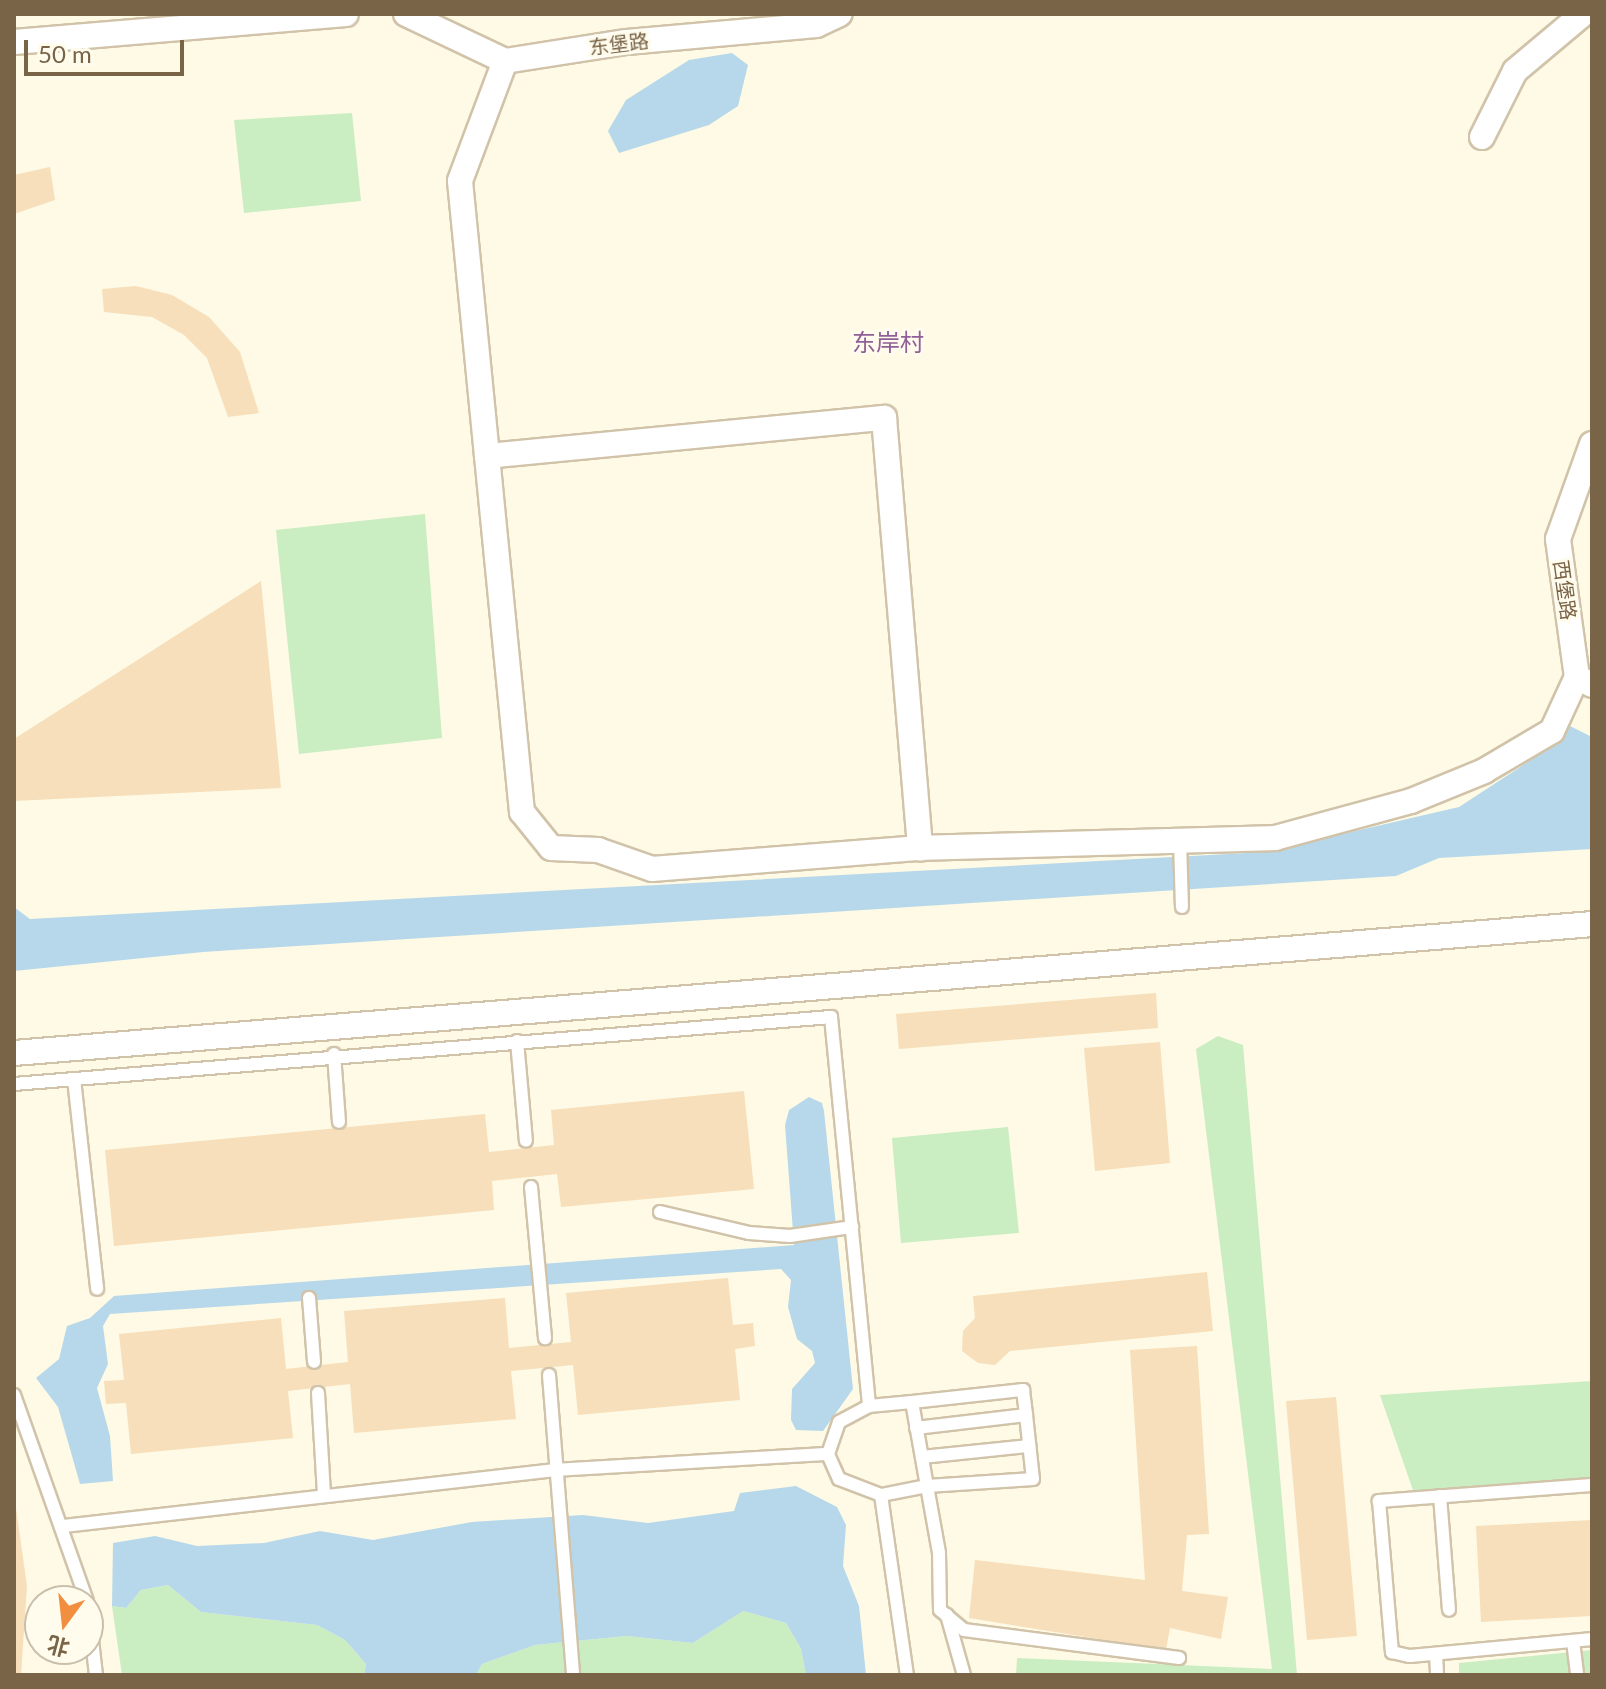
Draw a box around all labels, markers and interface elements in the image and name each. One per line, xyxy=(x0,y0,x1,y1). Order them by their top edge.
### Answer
scale bar xyxy=(28,24,188,74)
street label: 东堡路 xyxy=(588,28,650,60)
text: 50 m xyxy=(38,39,92,68)
district label: 东岸村 xyxy=(852,328,924,356)
street label: 西堡路 xyxy=(1549,559,1581,621)
north arrow xyxy=(24,1585,104,1665)
text: 北 xyxy=(44,1631,72,1663)

